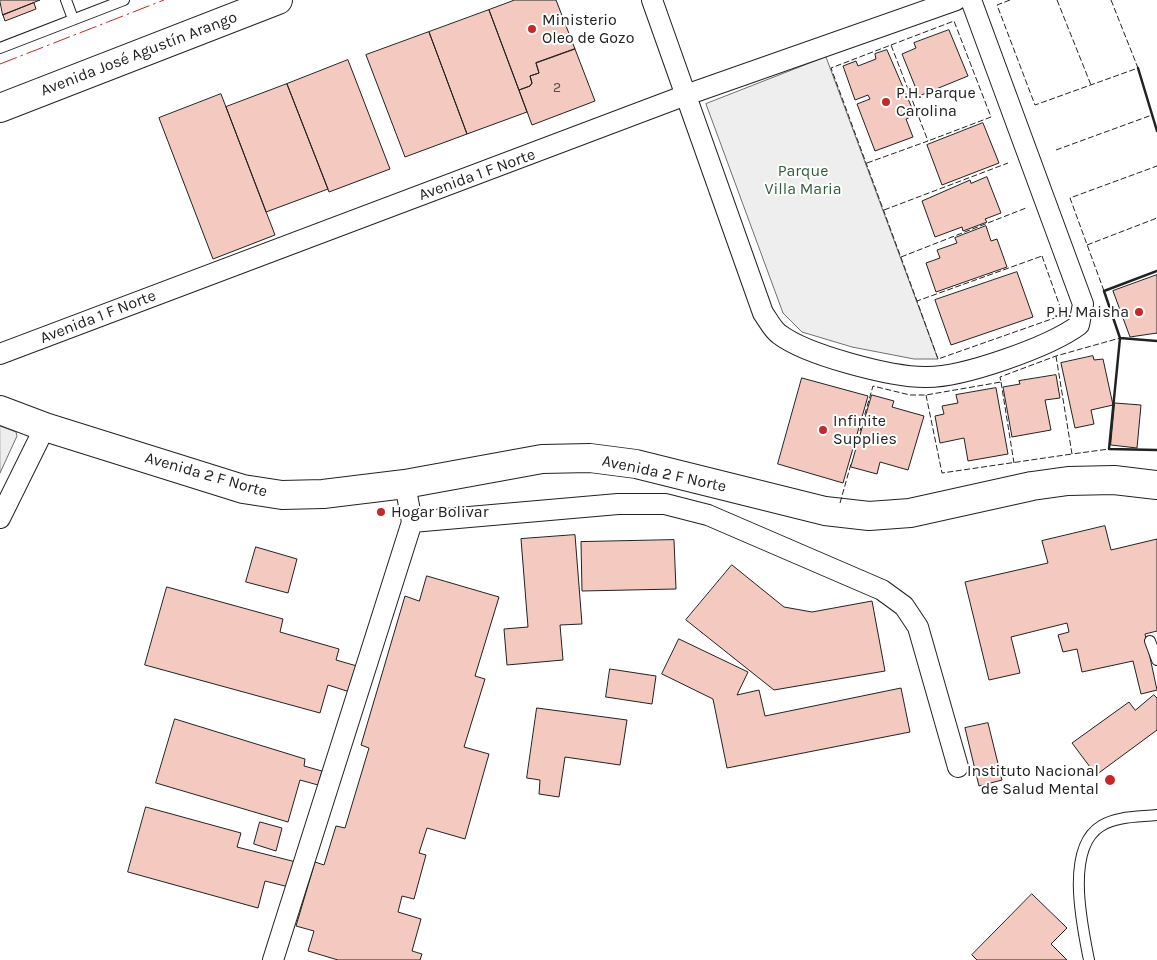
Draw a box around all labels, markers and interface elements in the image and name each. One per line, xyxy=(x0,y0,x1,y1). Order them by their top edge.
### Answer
street label: Avenida José Agustín Arango xyxy=(38,8,240,100)
place label: Ministerio Oleo de Gozo xyxy=(542,10,634,48)
marker: Ministerio Oleo de Gozo xyxy=(526,23,538,35)
house number: 2 xyxy=(553,80,561,96)
place label: P.H. Parque Carolina xyxy=(896,83,976,121)
marker: P.H. Parque Carolina xyxy=(880,96,892,108)
street label: Avenida 1 F Norte xyxy=(416,145,538,205)
park label: Parque Villa Maria xyxy=(764,161,842,199)
street label: Avenida 1 F Norte xyxy=(37,286,159,348)
place label: P.H. Maisha xyxy=(1046,302,1129,322)
marker: P.H. Maisha xyxy=(1133,306,1145,318)
place label: Infinite Supplies xyxy=(833,411,897,449)
marker: Infinite Supplies xyxy=(817,424,829,436)
street label: Avenida 2 F Norte xyxy=(143,448,269,502)
street label: Avenida 2 F Norte xyxy=(600,451,728,497)
place label: Hogar Bolivar xyxy=(391,502,488,522)
marker: Hogar Bolivar xyxy=(375,506,387,518)
place label: Instituto Nacional de Salud Mental xyxy=(967,761,1099,799)
marker: Instituto Nacional de Salud Mental xyxy=(1103,773,1117,787)

